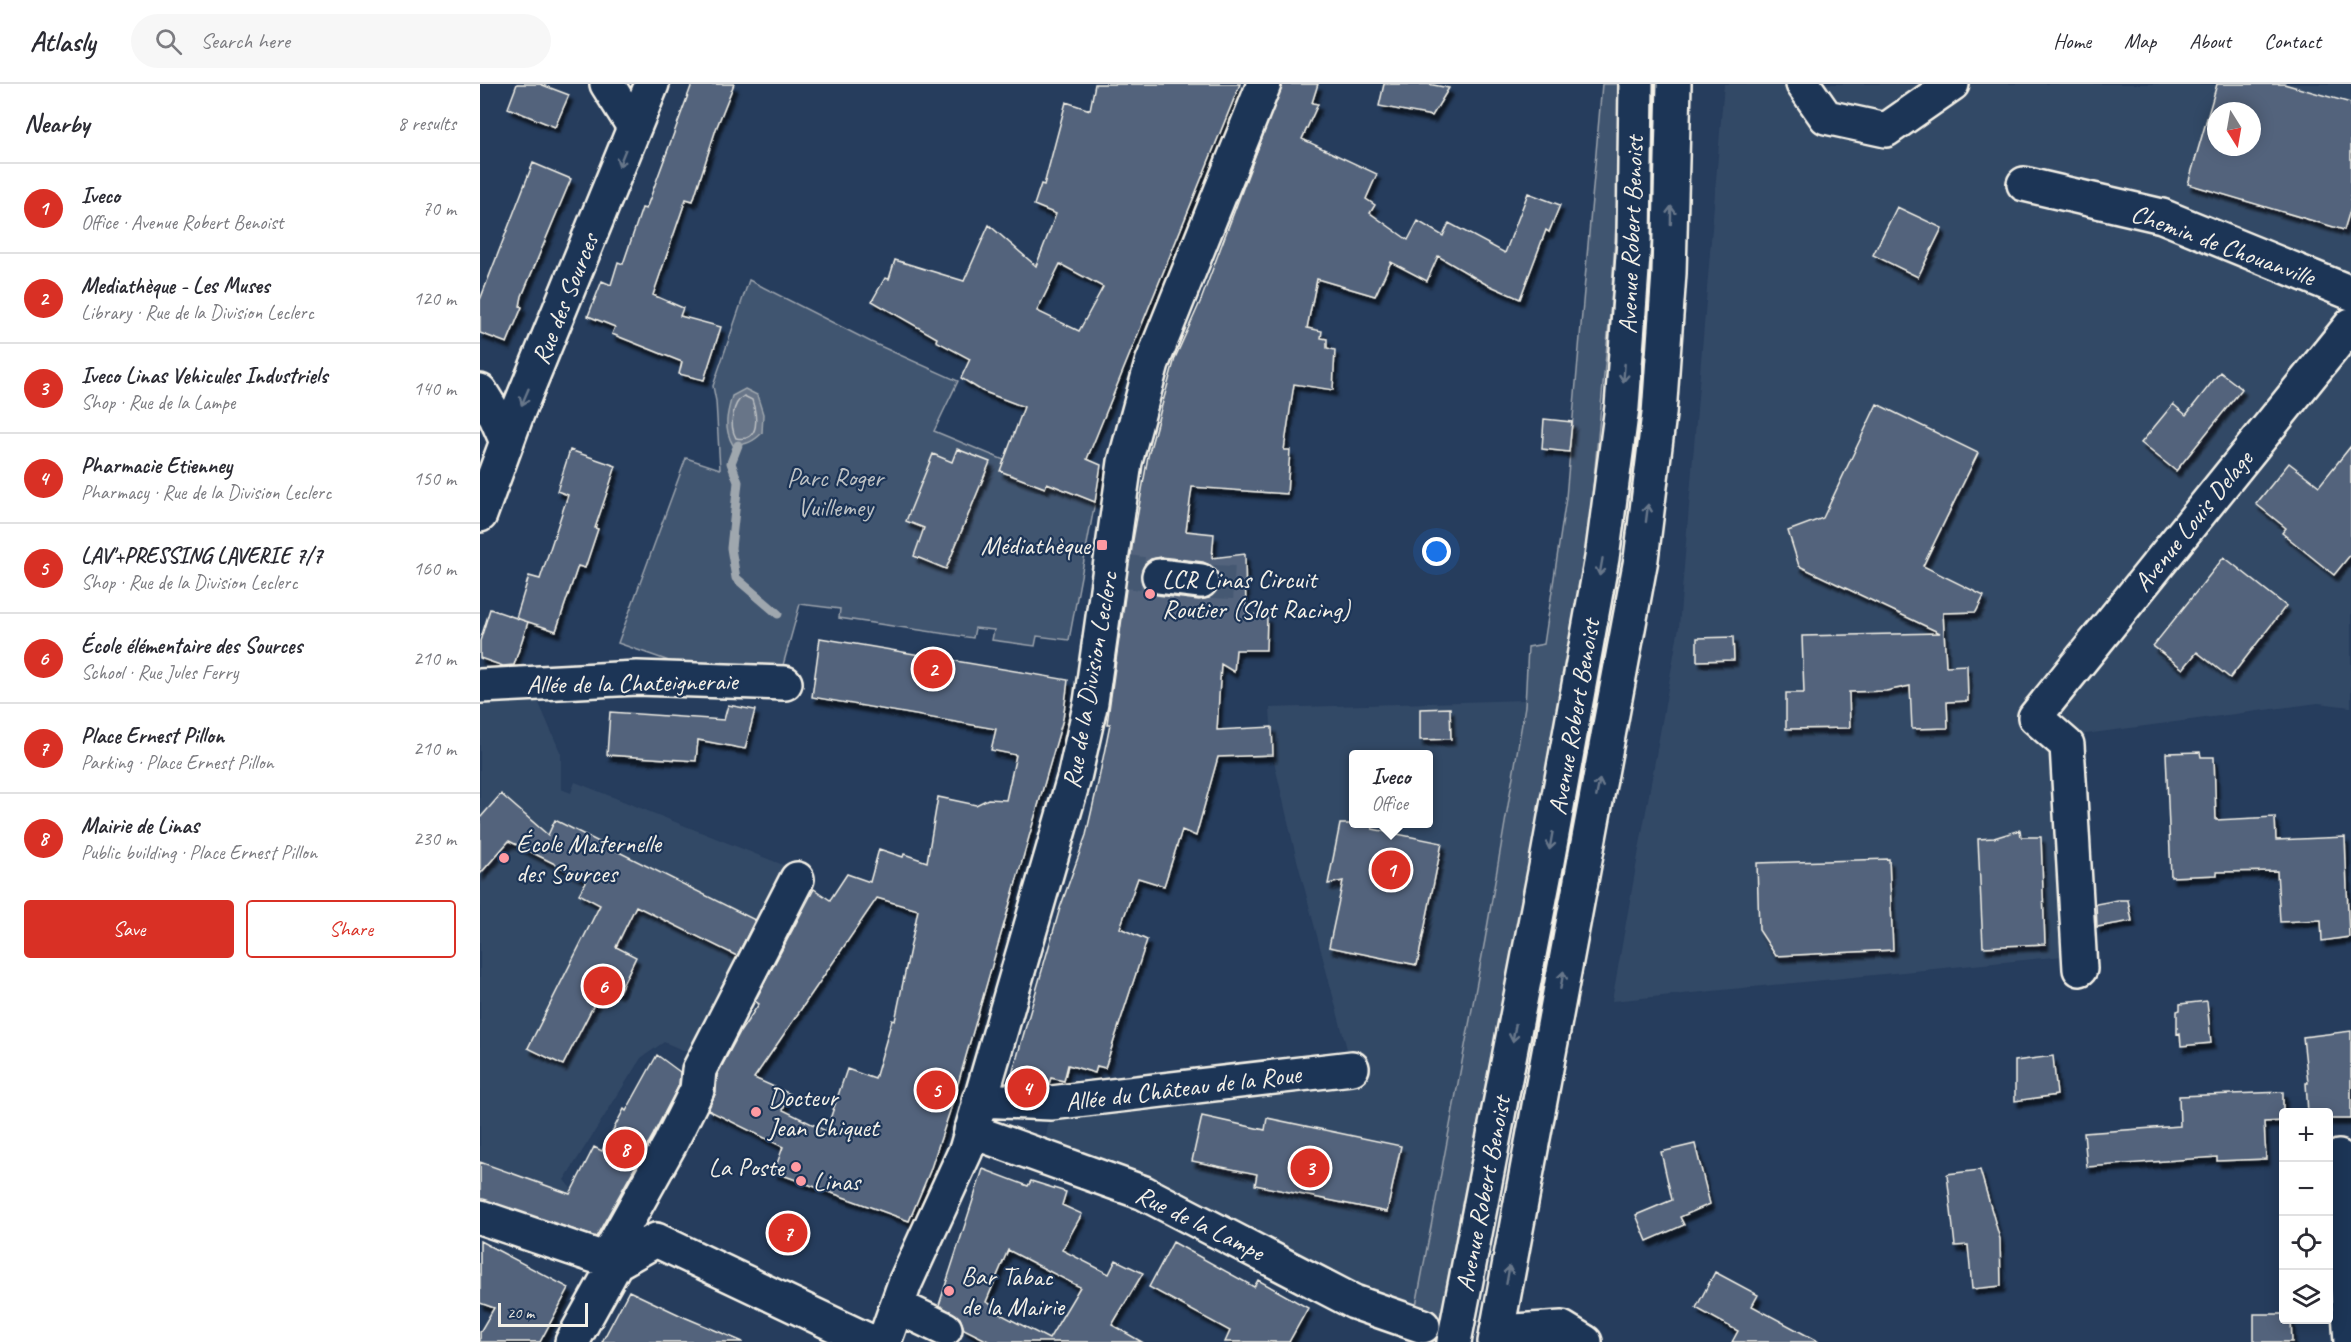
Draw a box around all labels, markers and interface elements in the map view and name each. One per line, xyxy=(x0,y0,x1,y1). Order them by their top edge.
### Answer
search box xyxy=(131,14,551,68)
text: Atlasly xyxy=(30,24,95,59)
icon: search xyxy=(152,25,185,58)
text: Search here xyxy=(200,27,290,55)
text: Home xyxy=(2053,28,2091,54)
text: Map xyxy=(2124,28,2156,54)
text: About xyxy=(2189,28,2231,54)
text: Contact xyxy=(2264,28,2321,54)
north arrow xyxy=(2207,102,2261,156)
text: Nearby xyxy=(24,107,89,140)
text: 8 results xyxy=(397,111,456,136)
street label: Avenue Robert Benoist xyxy=(1611,133,1651,335)
one-way arrow xyxy=(616,148,627,166)
text: Iveco xyxy=(81,182,120,210)
text: 1 xyxy=(39,196,48,221)
text: 70 m xyxy=(422,196,456,221)
street label: Chemin de Chouanville xyxy=(2127,197,2321,294)
one-way arrow xyxy=(1665,205,1676,225)
text: Office · Avenue Robert Benoist xyxy=(81,210,283,235)
street label: Rue des Sources xyxy=(524,227,607,369)
text: Mediathèque - Les Muses xyxy=(81,272,269,300)
text: 2 xyxy=(39,286,48,311)
text: 120 m xyxy=(413,286,456,311)
text: Library · Rue de la Division Leclerc xyxy=(81,300,314,325)
text: Iveco Linas Vehicules Industriels xyxy=(81,362,327,390)
one-way arrow xyxy=(1619,363,1630,383)
text: 3 xyxy=(39,376,48,401)
text: 140 m xyxy=(413,376,456,401)
one-way arrow xyxy=(519,387,530,405)
text: Shop · Rue de la Lampe xyxy=(81,390,235,415)
street label: Avenue Louis Delage xyxy=(2126,443,2261,598)
text: Pharmacie Etienney xyxy=(81,452,232,480)
park label: Parc Roger Vuillemey xyxy=(787,461,886,524)
text: 4 xyxy=(39,466,48,491)
text: 150 m xyxy=(413,466,456,491)
text: Pharmacy · Rue de la Division Leclerc xyxy=(81,480,331,505)
one-way arrow xyxy=(1641,504,1652,524)
place label: Médiathèque xyxy=(981,529,1092,562)
your location xyxy=(1422,537,1451,566)
marker: Médiathèque xyxy=(1095,538,1109,552)
text: LAV'+PRESSING LAVERIE 7/7 xyxy=(81,542,322,570)
text: 5 xyxy=(39,556,48,581)
text: 160 m xyxy=(413,556,456,581)
one-way arrow xyxy=(1595,556,1606,576)
place label: LCR Linas Circuit Routier (Slot Racing) xyxy=(1162,563,1351,626)
street label: Rue de la Division Leclerc xyxy=(1055,568,1126,791)
text: Shop · Rue de la Division Leclerc xyxy=(81,570,298,595)
marker: LCR Linas Circuit Routier (Slot Racing) xyxy=(1143,587,1157,601)
street label: Avenue Robert Benoist xyxy=(1541,614,1608,817)
text: École élémentaire des Sources xyxy=(81,632,302,660)
text: 6 xyxy=(39,646,48,671)
text: 210 m xyxy=(413,646,456,671)
pin: 2 xyxy=(914,646,952,692)
text: School · Rue Jules Ferry xyxy=(81,660,238,685)
street label: Allée de la Chateigneraie xyxy=(526,665,740,701)
text: Place Ernest Pillon xyxy=(81,722,224,750)
text: 7 xyxy=(39,736,48,761)
text: 210 m xyxy=(413,736,456,761)
text: Parking · Place Ernest Pillon xyxy=(81,750,274,775)
popup xyxy=(1349,750,1433,828)
text: Iveco xyxy=(1371,763,1411,791)
one-way arrow xyxy=(1593,779,1604,798)
text: Office xyxy=(1371,791,1408,816)
text: Mairie de Linas xyxy=(81,812,199,840)
text: 8 xyxy=(39,826,48,851)
text: 230 m xyxy=(413,826,456,851)
place label: École Maternelle des Sources xyxy=(516,827,663,890)
one-way arrow xyxy=(1545,831,1556,851)
text: Public building · Place Ernest Pillon xyxy=(81,840,317,865)
pin: 1 xyxy=(1372,848,1410,892)
marker: École Maternelle des Sources xyxy=(497,851,511,865)
button: Save xyxy=(24,900,234,958)
button: Share xyxy=(246,900,456,958)
pin: 6 xyxy=(584,964,622,1008)
one-way arrow xyxy=(1557,970,1568,990)
one-way arrow xyxy=(1508,1022,1519,1042)
street label: Allée du Château de la Roue xyxy=(1063,1057,1304,1119)
pin: 4 xyxy=(1008,1066,1046,1110)
pin: 5 xyxy=(916,1068,956,1112)
place label: Docteur Jean Chiquet xyxy=(766,1081,881,1144)
street label: Avenue Robert Benoist xyxy=(1448,1091,1519,1294)
marker: Docteur Jean Chiquet xyxy=(749,1105,763,1119)
map controls xyxy=(2279,1108,2333,1324)
button: + xyxy=(2279,1108,2333,1162)
pin: 8 xyxy=(606,1126,644,1172)
pin: 3 xyxy=(1290,1146,1330,1190)
place label: La Poste xyxy=(708,1151,786,1184)
marker: La Poste xyxy=(789,1160,803,1174)
button: − xyxy=(2279,1162,2333,1216)
place label: Linas xyxy=(813,1165,862,1198)
marker: Linas xyxy=(794,1174,808,1188)
street label: Rue de la Lampe xyxy=(1130,1178,1271,1269)
pin: 7 xyxy=(768,1210,808,1256)
button: locate xyxy=(2279,1216,2333,1270)
place label: Bar Tabac de la Mairie xyxy=(961,1260,1066,1323)
one-way arrow xyxy=(1503,1265,1514,1285)
button: layers xyxy=(2279,1270,2333,1324)
marker: Bar Tabac de la Mairie xyxy=(942,1284,956,1298)
scale bar xyxy=(498,1300,588,1328)
text: 20 m xyxy=(507,1303,534,1323)

